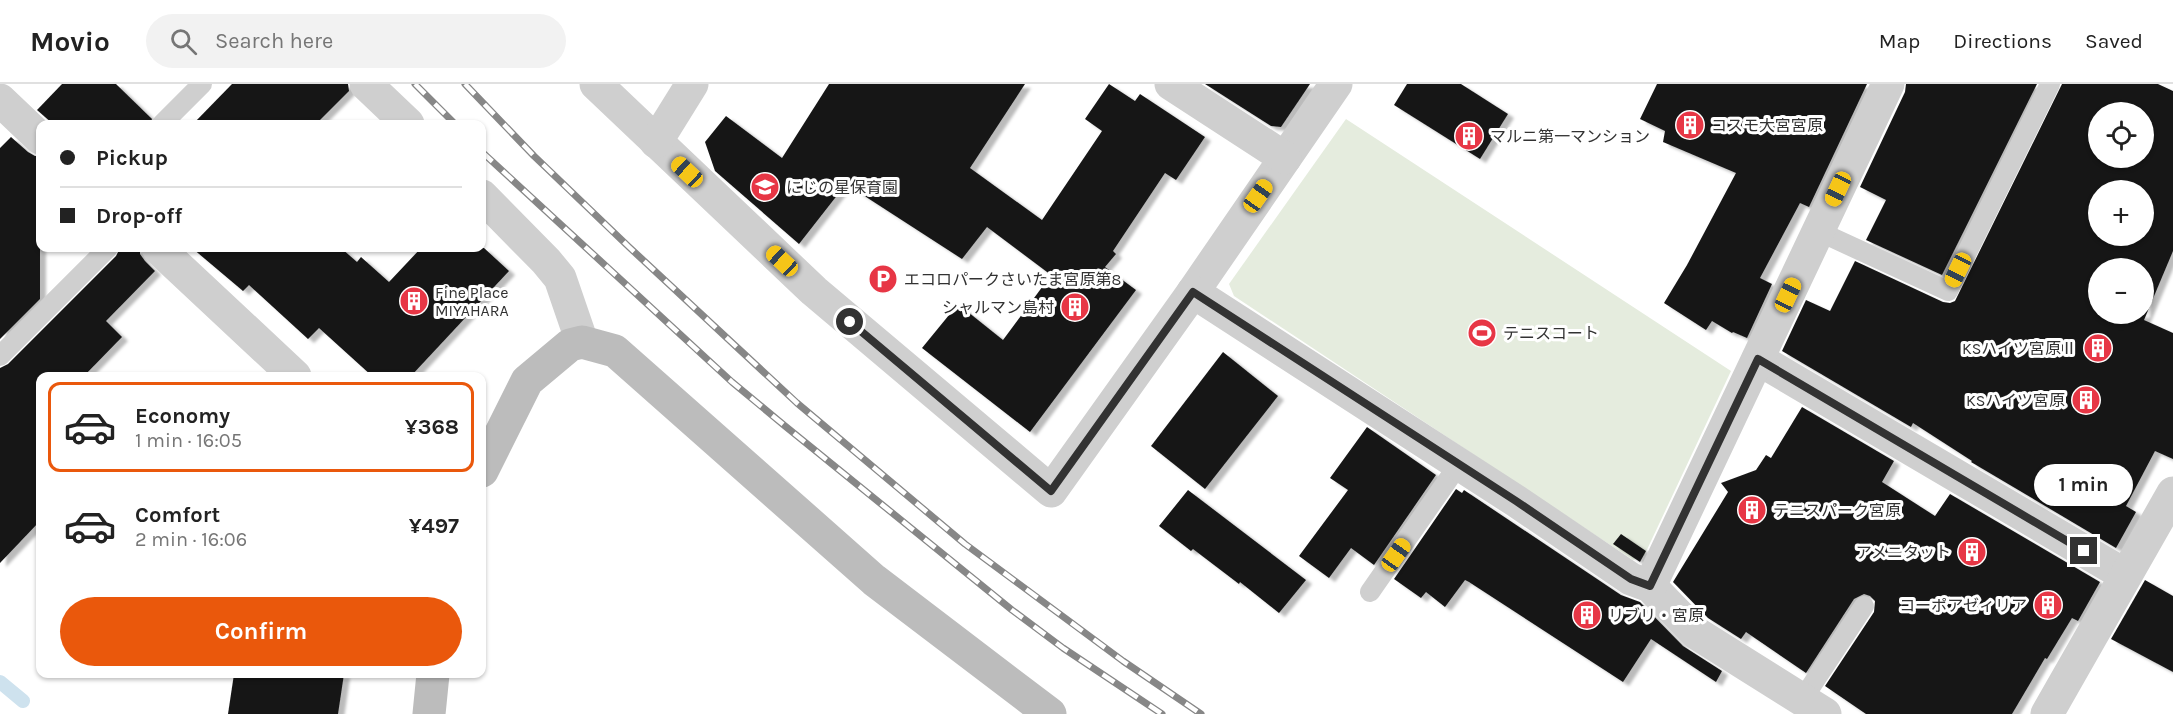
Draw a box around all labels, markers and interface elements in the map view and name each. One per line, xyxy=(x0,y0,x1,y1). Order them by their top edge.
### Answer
search box xyxy=(146,14,566,68)
text: Movio xyxy=(30,25,110,58)
icon: search xyxy=(167,25,200,58)
text: Search here xyxy=(215,28,333,54)
text: Map xyxy=(1879,29,1920,53)
text: Directions xyxy=(1953,29,2052,53)
text: Saved xyxy=(2085,29,2143,53)
map controls xyxy=(2088,102,2154,324)
button: locate xyxy=(2088,102,2154,168)
building icon: コスモ大宮宮原 xyxy=(1674,109,1706,141)
place label: コスモ大宮宮原 xyxy=(1711,116,1823,135)
building icon: マルニ第一マンション xyxy=(1453,120,1485,152)
place label: マルニ第一マンション xyxy=(1490,127,1650,146)
text: Pickup xyxy=(96,145,168,171)
car xyxy=(668,153,706,191)
car xyxy=(1822,169,1854,209)
school or university icon: にじの星保育園 xyxy=(749,171,781,203)
car xyxy=(1240,176,1276,216)
place label: にじの星保育園 xyxy=(786,178,898,197)
button: + xyxy=(2088,180,2154,246)
text: Drop-off xyxy=(96,203,182,229)
car xyxy=(763,242,801,280)
car xyxy=(1942,250,1974,290)
button: − xyxy=(2088,258,2154,324)
parking icon: エコロパークさいたま宮原第8 xyxy=(867,263,899,295)
place label: エコロパークさいたま宮原第8 xyxy=(904,270,1121,289)
car xyxy=(1772,275,1804,315)
place label: Fine Place MIYAHARA xyxy=(435,283,509,320)
building icon: Fine Place MIYAHARA xyxy=(398,285,430,317)
building icon: シャルマン島村 xyxy=(1059,291,1091,323)
place label: シャルマン島村 xyxy=(942,298,1054,317)
route start xyxy=(836,308,863,335)
sports icon: テニスコート xyxy=(1466,317,1498,349)
place label: テニスコート xyxy=(1503,324,1599,343)
building icon: KSハイツ宮原Ⅱ xyxy=(2082,332,2114,364)
place label: KSハイツ宮原Ⅱ xyxy=(1962,339,2077,358)
building icon: KSハイツ宮原 xyxy=(2070,384,2102,416)
place label: KSハイツ宮原 xyxy=(1966,391,2065,410)
icon: car xyxy=(63,400,117,454)
text: Economy xyxy=(135,403,230,429)
text: ¥368 xyxy=(405,414,459,440)
text: 1 min · 16:05 xyxy=(135,429,242,452)
callout: 1 min xyxy=(2034,464,2134,506)
text: 1 min xyxy=(2058,473,2109,496)
building icon: テニスパーク宮原 xyxy=(1736,494,1768,526)
icon: car xyxy=(63,499,117,553)
place label: テニスパーク宮原 xyxy=(1773,501,1901,520)
text: Comfort xyxy=(135,502,220,528)
text: ¥497 xyxy=(409,513,459,539)
text: 2 min · 16:06 xyxy=(135,528,247,551)
car xyxy=(1378,535,1414,575)
building icon: アメニタット xyxy=(1956,536,1988,568)
route end xyxy=(2070,537,2097,564)
place label: アメニタット xyxy=(1856,543,1951,562)
building icon: コーポアゼィリア xyxy=(2032,589,2064,621)
place label: コーポアゼィリア xyxy=(1899,596,2027,615)
button: Confirm xyxy=(60,597,462,666)
building icon: リブリ・宮原 xyxy=(1571,599,1603,631)
place label: リブリ・宮原 xyxy=(1608,606,1704,625)

